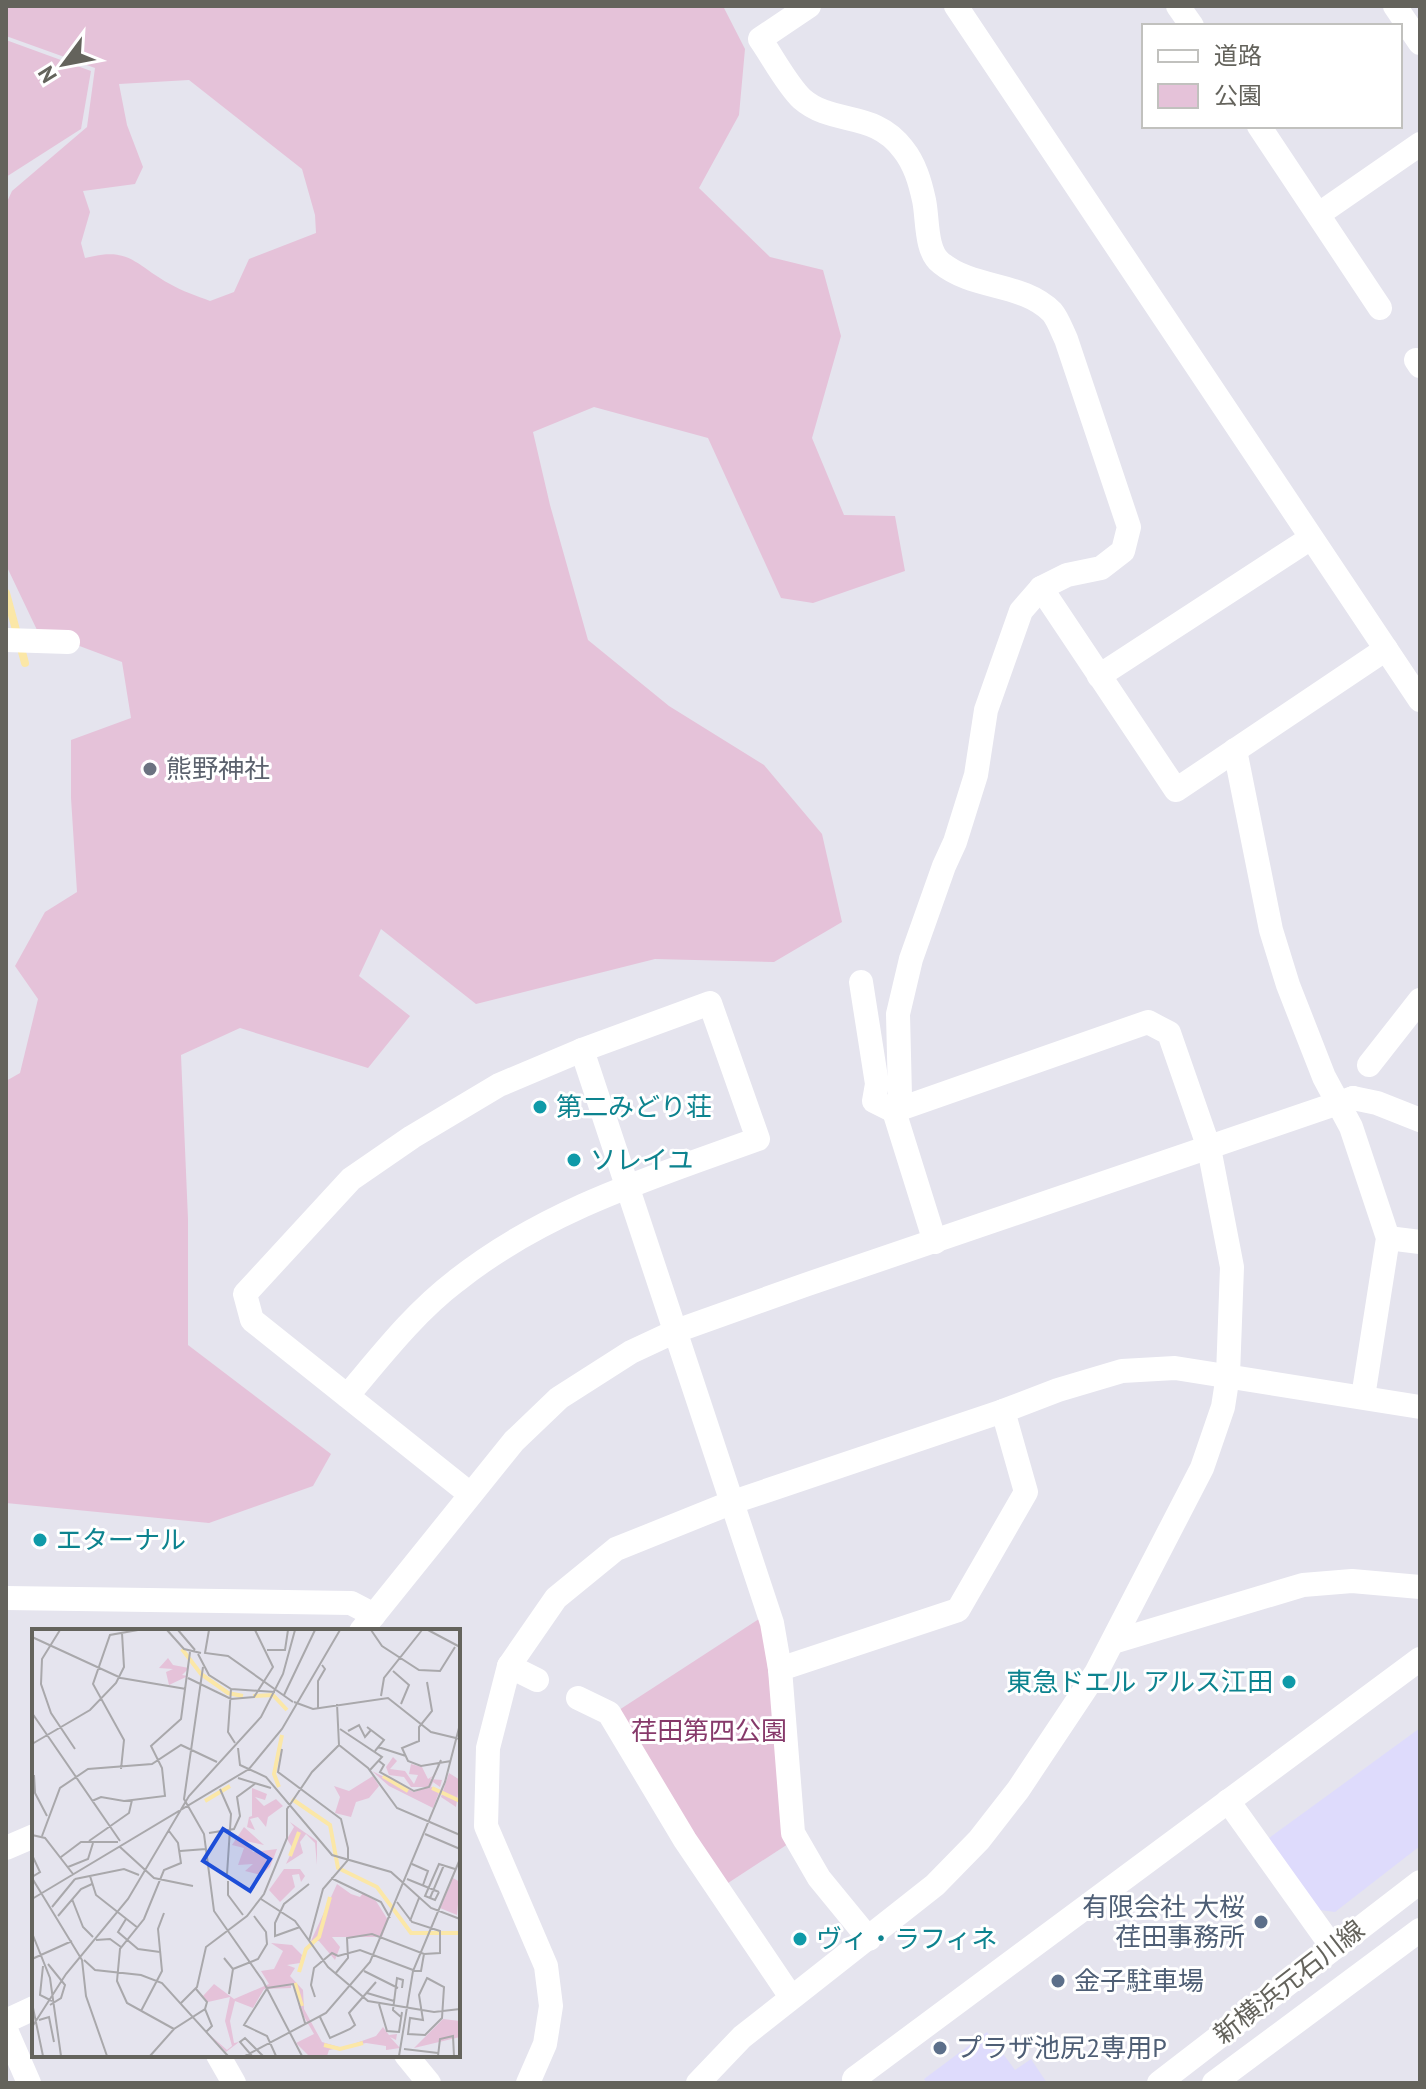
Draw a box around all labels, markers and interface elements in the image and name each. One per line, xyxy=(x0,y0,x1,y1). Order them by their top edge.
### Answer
north arrow xyxy=(24,24,104,104)
legend xyxy=(1142,24,1402,128)
text: 道路 xyxy=(1214,40,1262,71)
text: N xyxy=(31,61,63,88)
text: 公園 xyxy=(1214,80,1262,111)
place label: 熊野神社 xyxy=(166,752,270,785)
marker: 熊野神社 xyxy=(141,760,159,778)
place label: 第二みどり荘 xyxy=(556,1090,712,1123)
marker: 第二みどり荘 xyxy=(531,1098,549,1116)
place label: ソレイユ xyxy=(590,1143,693,1176)
marker: ソレイユ xyxy=(565,1151,583,1169)
place label: エターナル xyxy=(56,1523,186,1556)
marker: エターナル xyxy=(31,1531,49,1549)
inset map xyxy=(32,1629,460,2057)
place label: 東急ドエル アルス江田 xyxy=(1006,1665,1273,1698)
marker: 東急ドエル アルス江田 xyxy=(1280,1673,1298,1691)
park label: 荏田第四公園 xyxy=(631,1714,787,1747)
place label: 有限会社 大桜 荏田事務所 xyxy=(1082,1890,1245,1953)
street label: 新横浜元石川線 xyxy=(1207,1913,1371,2051)
marker: 有限会社 大桜 荏田事務所 xyxy=(1252,1913,1270,1931)
place label: ヴィ・ラフィネ xyxy=(816,1922,997,1955)
marker: ヴィ・ラフィネ xyxy=(791,1930,809,1948)
place label: 金子駐車場 xyxy=(1074,1964,1204,1997)
marker: 金子駐車場 xyxy=(1049,1972,1067,1990)
place label: プラザ池尻2専用P xyxy=(956,2031,1167,2064)
marker: プラザ池尻2専用P xyxy=(931,2039,949,2057)

